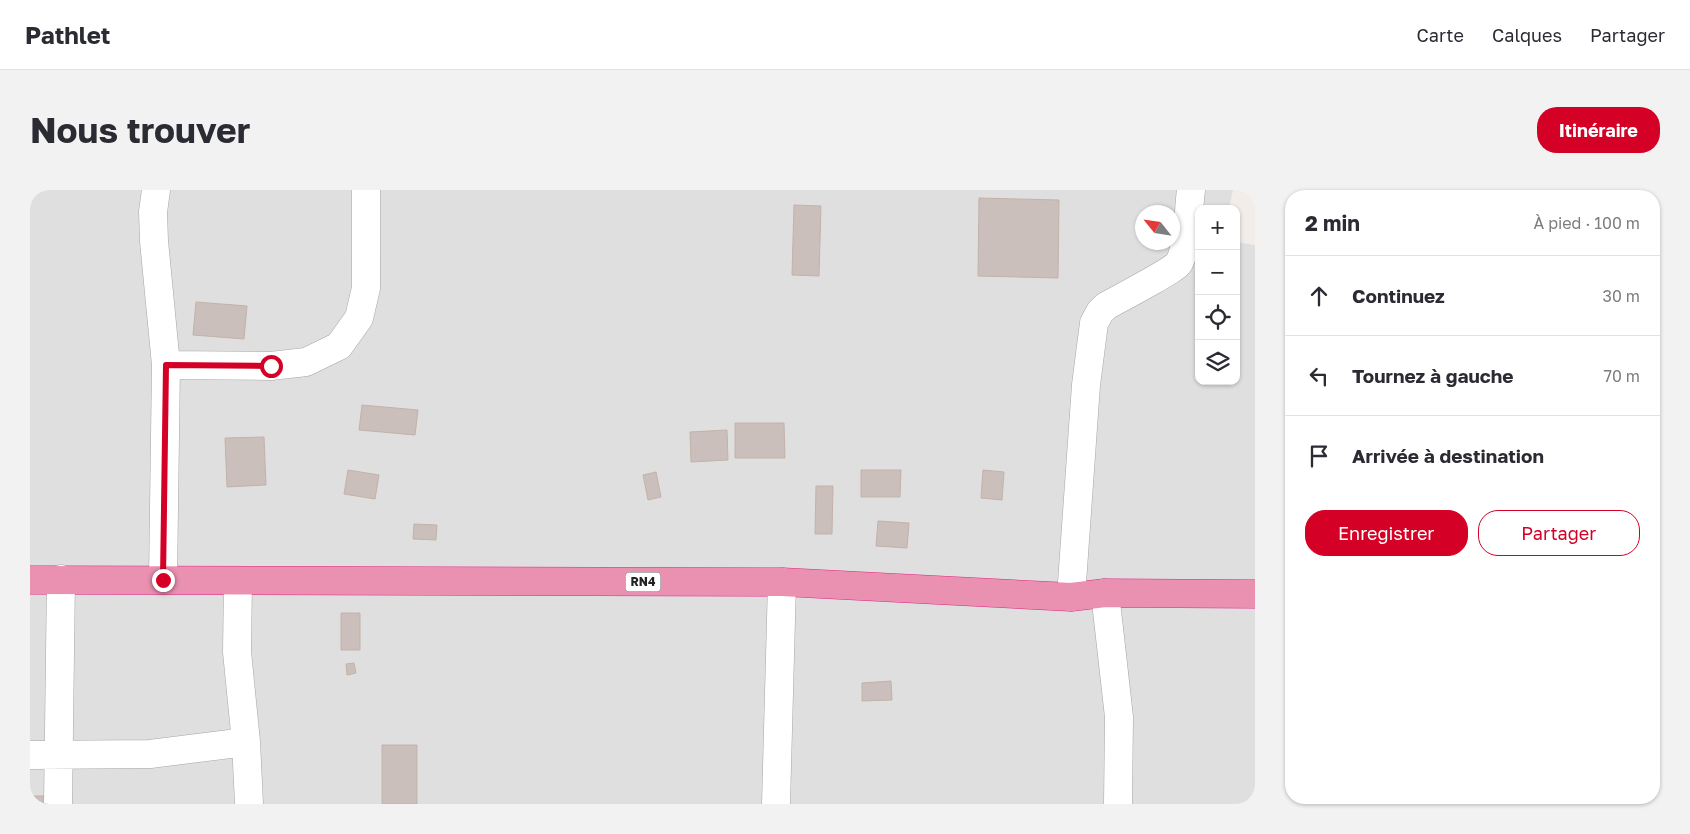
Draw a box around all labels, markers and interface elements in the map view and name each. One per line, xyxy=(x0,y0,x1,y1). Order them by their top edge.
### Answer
text: Pathlet xyxy=(25,20,110,49)
text: Carte xyxy=(1417,24,1464,46)
text: Calques xyxy=(1492,24,1562,46)
text: Partager xyxy=(1590,24,1665,46)
button: Itinéraire xyxy=(1537,107,1660,153)
text: Nous trouver xyxy=(30,109,250,151)
north arrow xyxy=(1135,205,1180,250)
map controls xyxy=(1195,205,1240,385)
button: + xyxy=(1195,205,1240,250)
text: 2 min xyxy=(1305,210,1360,236)
text: À pied · 100 m xyxy=(1533,213,1640,233)
button: − xyxy=(1195,250,1240,295)
icon: ahead xyxy=(1305,282,1333,310)
text: Continuez xyxy=(1352,284,1445,307)
text: 30 m xyxy=(1603,286,1640,306)
button: locate xyxy=(1195,295,1240,340)
button: layers xyxy=(1195,340,1240,385)
route start xyxy=(260,355,283,378)
icon: left xyxy=(1305,362,1333,390)
text: Tournez à gauche xyxy=(1352,364,1513,387)
text: 70 m xyxy=(1603,366,1640,386)
icon: arrive xyxy=(1305,442,1333,470)
text: Arrivée à destination xyxy=(1352,444,1544,467)
button: Enregistrer xyxy=(1305,510,1468,556)
button: Partager xyxy=(1478,510,1640,556)
route end xyxy=(152,569,175,592)
road number: RN4 xyxy=(626,572,660,592)

